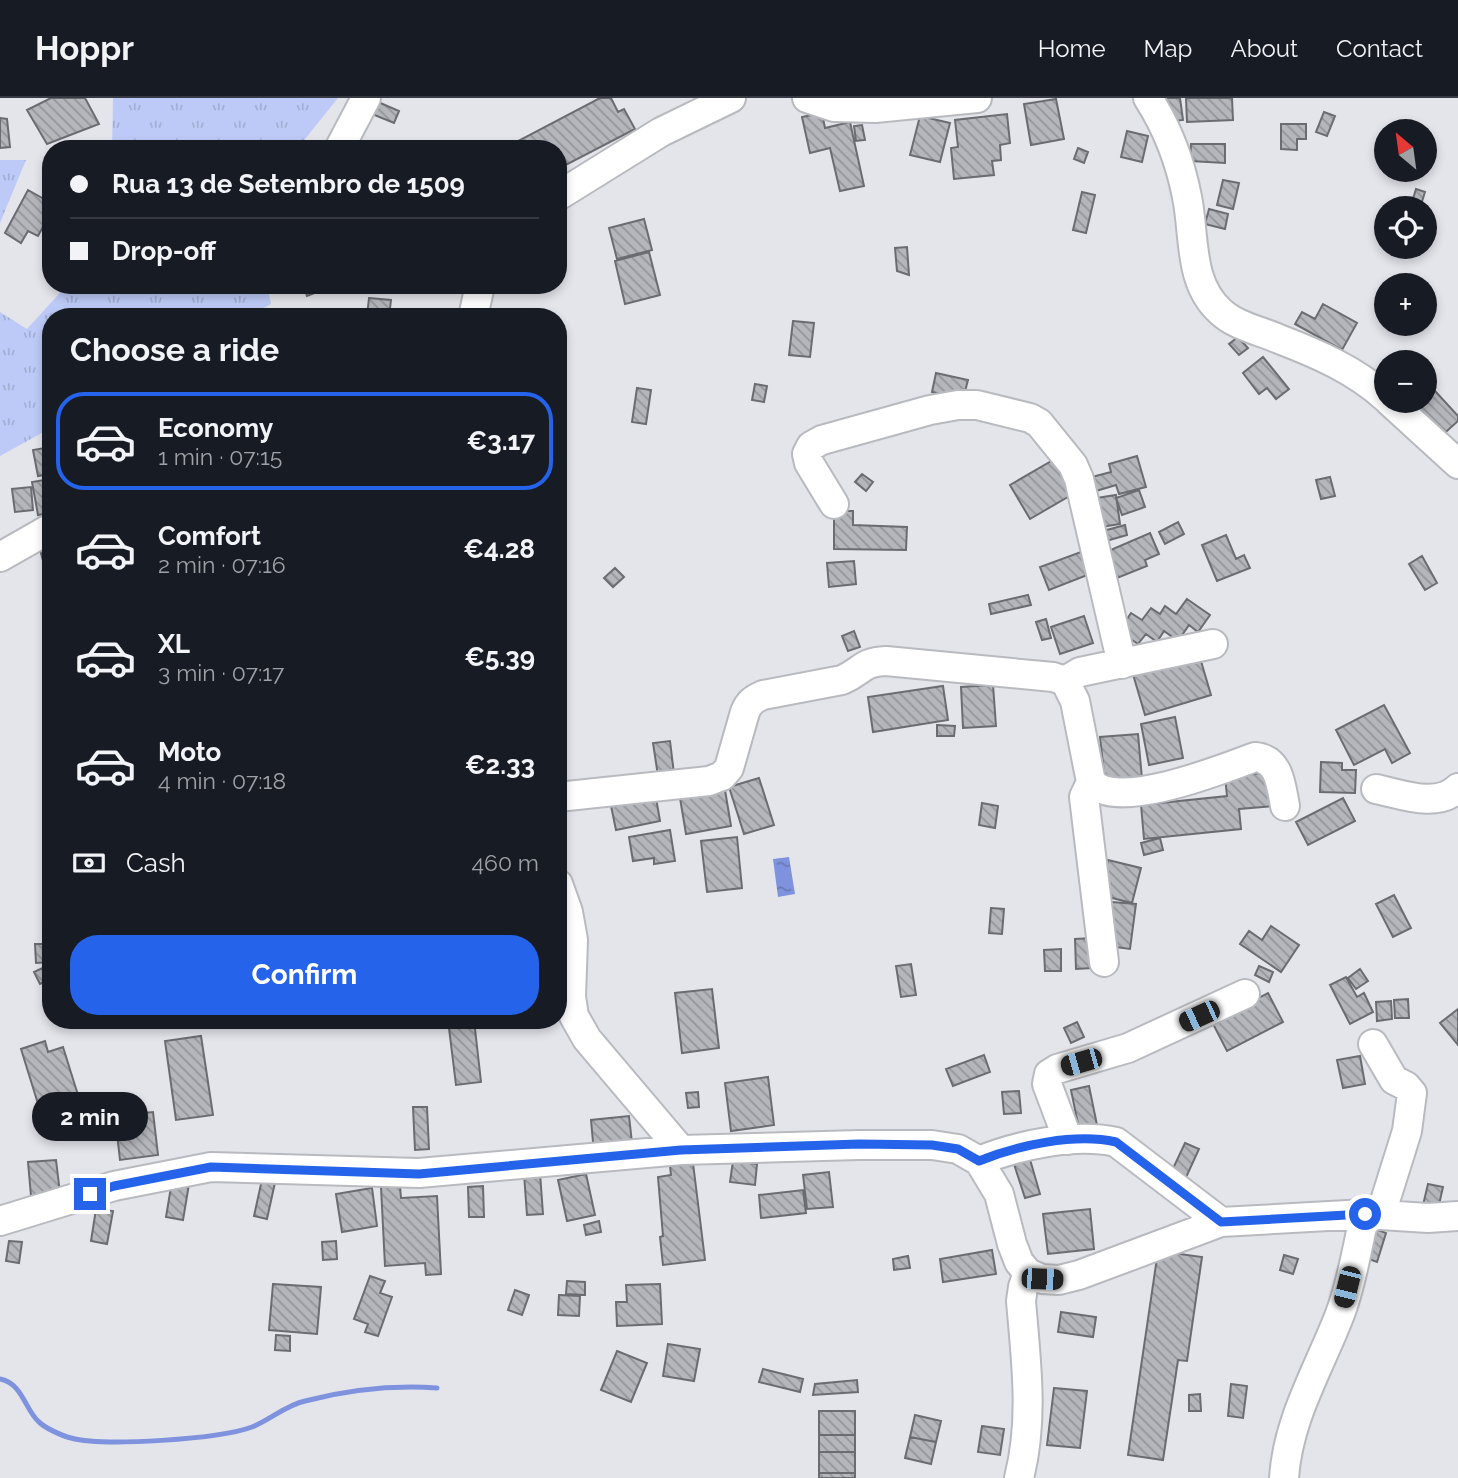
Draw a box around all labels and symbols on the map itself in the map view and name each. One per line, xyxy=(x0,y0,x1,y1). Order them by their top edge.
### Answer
north arrow xyxy=(1374,119,1437,182)
car xyxy=(1176,998,1223,1034)
car xyxy=(1058,1046,1105,1078)
callout: 2 min xyxy=(32,1093,148,1142)
route end xyxy=(74,1178,106,1210)
route start xyxy=(1349,1198,1381,1230)
car xyxy=(1332,1264,1363,1310)
car xyxy=(1021,1268,1064,1290)

